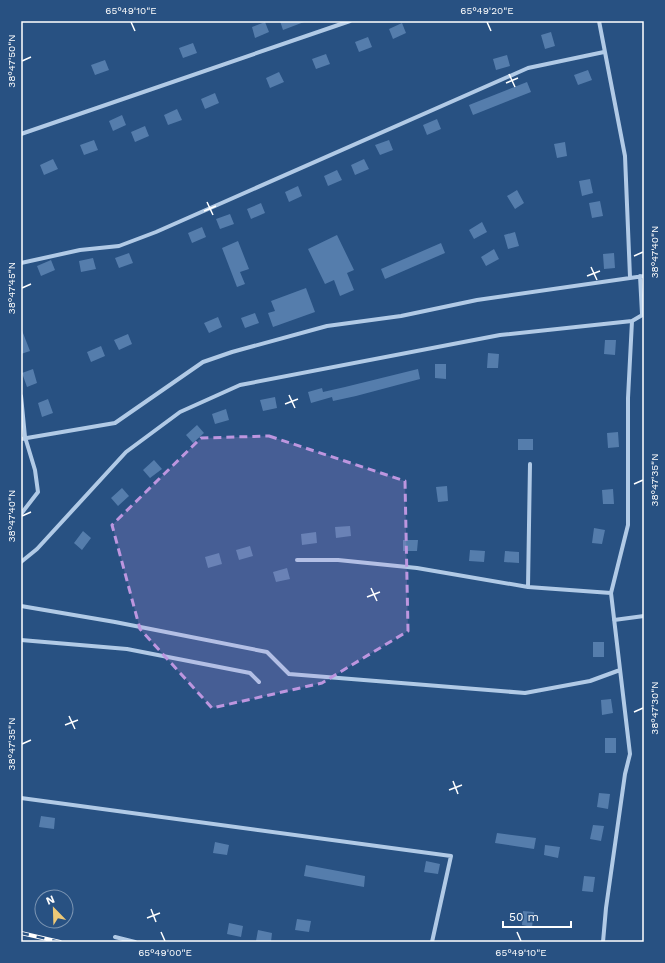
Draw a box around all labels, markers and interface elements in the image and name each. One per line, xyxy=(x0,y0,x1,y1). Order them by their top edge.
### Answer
text: 65°49'10"E xyxy=(105,5,157,16)
text: 65°49'20"E xyxy=(460,5,514,16)
text: 38°47'50"N xyxy=(6,34,17,88)
text: 38°47'40"N xyxy=(649,226,660,278)
text: 38°47'45"N xyxy=(6,262,17,314)
text: 38°47'35"N xyxy=(649,454,660,506)
text: 38°47'40"N xyxy=(6,490,17,542)
text: 38°47'30"N xyxy=(649,681,660,735)
text: 38°47'35"N xyxy=(6,718,17,770)
north arrow xyxy=(34,889,74,929)
text: N xyxy=(44,893,57,908)
scale bar xyxy=(503,903,571,929)
text: 50 m xyxy=(509,910,539,924)
text: 65°49'00"E xyxy=(138,947,192,958)
text: 65°49'10"E xyxy=(495,947,547,958)

